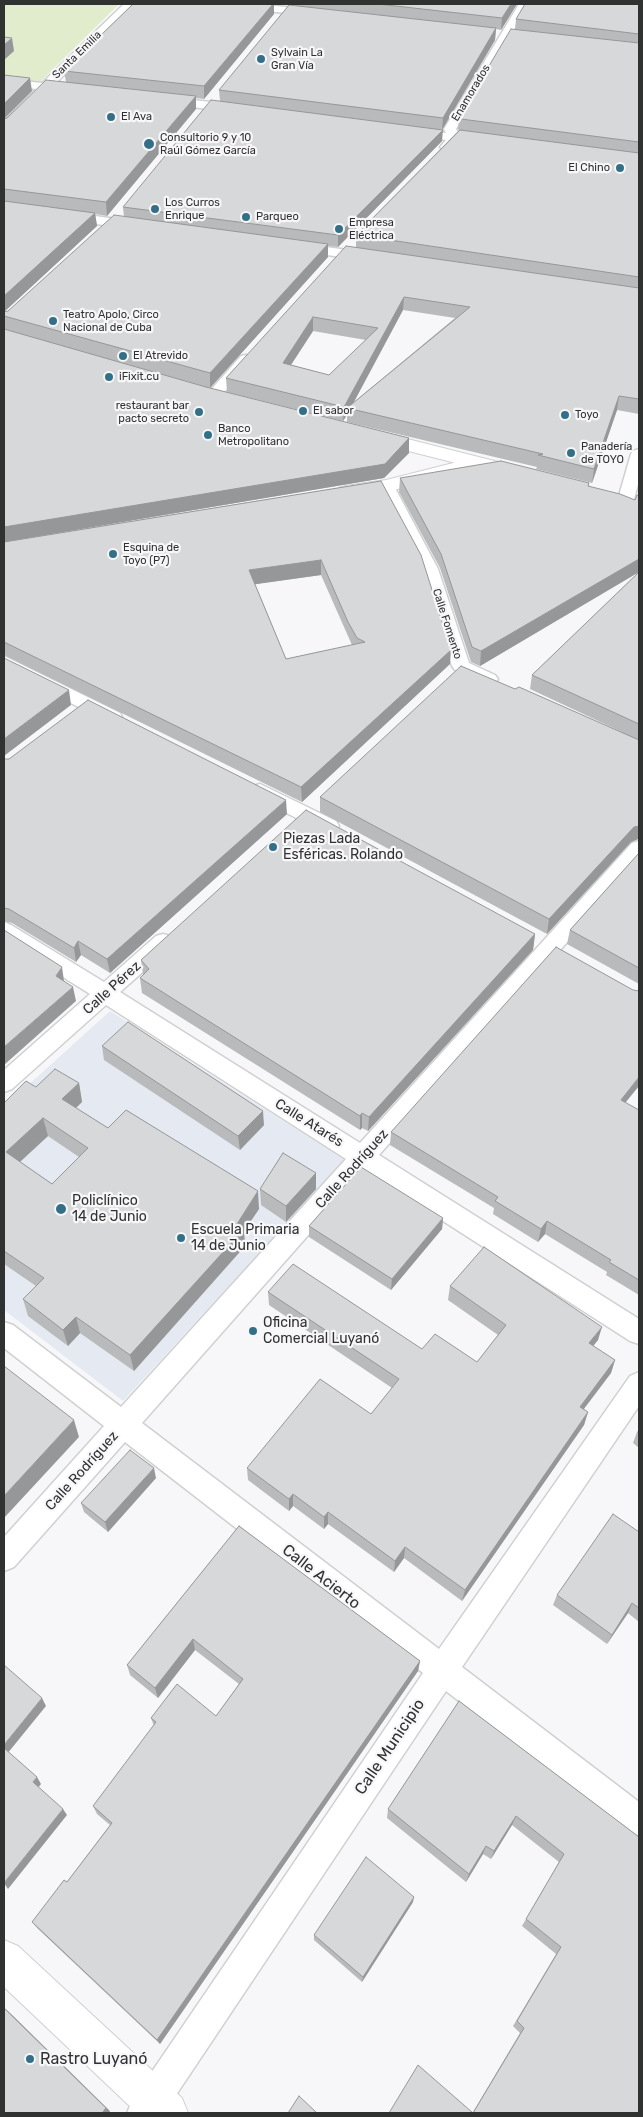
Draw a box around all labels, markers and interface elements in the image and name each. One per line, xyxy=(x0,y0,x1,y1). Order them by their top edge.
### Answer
street label: Santa Emilia xyxy=(50,28,104,82)
place label: Sylvain La Gran Vía xyxy=(271,46,323,72)
marker: Sylvain La Gran Vía xyxy=(255,53,267,65)
street label: Enamorados xyxy=(449,62,493,124)
place label: El Ava xyxy=(121,110,152,124)
marker: El Ava xyxy=(105,111,117,123)
place label: Consultorio 9 y 10 Raúl Gómez García xyxy=(160,131,256,157)
marker: Consultorio 9 y 10 Raúl Gómez García xyxy=(142,137,156,151)
place label: El Chino xyxy=(568,161,610,175)
marker: El Chino xyxy=(614,162,626,174)
place label: Los Curros Enrique xyxy=(165,196,220,222)
marker: Los Curros Enrique xyxy=(149,203,161,215)
place label: Parqueo xyxy=(256,210,299,224)
marker: Parqueo xyxy=(240,211,252,223)
place label: Empresa Eléctrica xyxy=(349,216,394,242)
marker: Empresa Eléctrica xyxy=(333,223,345,235)
place label: Teatro Apolo, Circo Nacional de Cuba xyxy=(63,308,159,334)
marker: Teatro Apolo, Circo Nacional de Cuba xyxy=(47,315,59,327)
place label: El Atrevido xyxy=(133,349,188,363)
marker: El Atrevido xyxy=(117,350,129,362)
place label: iFixit.cu xyxy=(119,370,159,384)
marker: iFixit.cu xyxy=(103,371,115,383)
place label: restaurant bar pacto secreto xyxy=(116,399,189,425)
place label: El sabor xyxy=(313,404,354,418)
marker: El sabor xyxy=(297,405,309,417)
marker: restaurant bar pacto secreto xyxy=(193,406,205,418)
place label: Toyo xyxy=(575,408,599,422)
marker: Toyo xyxy=(559,409,571,421)
place label: Banco Metropolitano xyxy=(218,422,289,448)
marker: Banco Metropolitano xyxy=(202,429,214,441)
place label: Panadería de TOYO xyxy=(581,440,632,466)
marker: Panadería de TOYO xyxy=(565,447,577,459)
place label: Esquina de Toyo (P7) xyxy=(123,541,179,567)
marker: Esquina de Toyo (P7) xyxy=(107,548,119,560)
street label: Calle Fomento xyxy=(429,587,465,661)
place label: Piezas Lada Esféricas. Rolando xyxy=(283,831,403,864)
marker: Piezas Lada Esféricas. Rolando xyxy=(267,841,279,853)
street label: Calle Pérez xyxy=(80,958,144,1018)
street label: Calle Atarés xyxy=(272,1095,346,1151)
street label: Calle Rodríguez xyxy=(312,1126,392,1212)
place label: Policlínico 14 de Junio xyxy=(72,1193,147,1226)
marker: Policlínico 14 de Junio xyxy=(54,1202,68,1216)
place label: Escuela Primaria 14 de Junio xyxy=(191,1222,299,1254)
marker: Escuela Primaria 14 de Junio xyxy=(175,1232,187,1244)
place label: Oficina Comercial Luyanó xyxy=(263,1315,379,1348)
marker: Oficina Comercial Luyanó xyxy=(247,1325,259,1337)
street label: Calle Rodríguez xyxy=(42,1428,122,1514)
street label: Calle Acierto xyxy=(278,1541,364,1613)
street label: Calle Municipio xyxy=(351,1695,429,1799)
place label: Rastro Luyanó xyxy=(40,2049,147,2069)
marker: Rastro Luyanó xyxy=(24,2053,36,2065)

